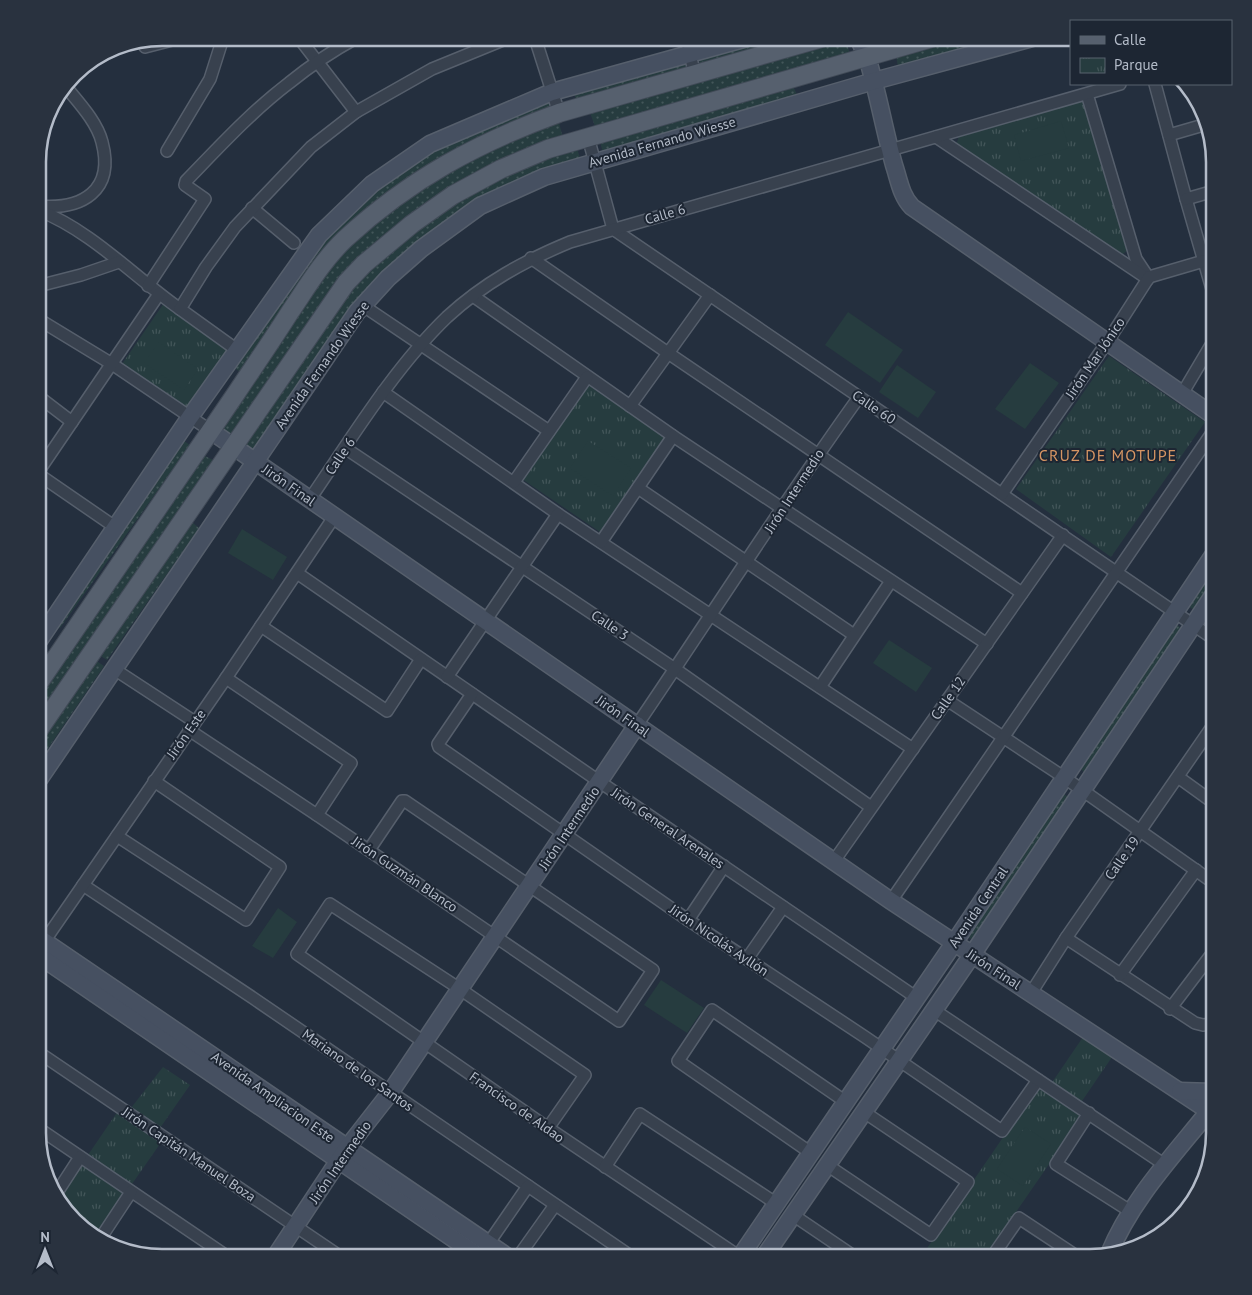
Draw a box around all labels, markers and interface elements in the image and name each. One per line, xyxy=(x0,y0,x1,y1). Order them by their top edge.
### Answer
legend xyxy=(1070,20,1232,85)
text: Calle xyxy=(1114,30,1146,49)
text: Parque xyxy=(1114,55,1158,74)
street label: Avenida Fernando Wiesse xyxy=(586,112,738,172)
street label: Calle 6 xyxy=(643,200,687,228)
street label: Avenida Fernando Wiesse xyxy=(271,297,373,433)
street label: Jirón Mar Jónico xyxy=(1061,314,1129,403)
street label: Calle 60 xyxy=(849,386,900,428)
street label: Calle 6 xyxy=(321,434,359,478)
street label: Jirón Intermedio xyxy=(760,445,828,537)
district label: CRUZ DE MOTUPE xyxy=(1039,445,1177,465)
street label: Jirón Final xyxy=(258,460,319,510)
street label: Calle 3 xyxy=(588,606,632,644)
street label: Calle 12 xyxy=(927,673,969,723)
street label: Jirón Final xyxy=(592,691,653,741)
street label: Jirón Este xyxy=(162,706,210,763)
street label: Jirón Intermedio xyxy=(534,783,604,874)
street label: Jirón General Arenales xyxy=(607,783,728,873)
street label: Jirón Guzmán Blanco xyxy=(348,831,461,916)
street label: Calle 19 xyxy=(1101,833,1143,883)
street label: Avenida Central xyxy=(944,863,1012,951)
street label: Jirón Nicolás Ayllón xyxy=(665,900,772,980)
street label: Jirón Final xyxy=(963,944,1025,993)
street label: Mariano de los Santos xyxy=(299,1025,417,1115)
street label: Avenida Ampliacion Este xyxy=(208,1048,338,1146)
street label: Francisco de Aldao xyxy=(466,1068,568,1146)
street label: Jirón Capitán Manuel Boza xyxy=(118,1102,259,1206)
street label: Jirón Intermedio xyxy=(304,1117,375,1208)
north arrow xyxy=(20,1225,70,1275)
text: N xyxy=(40,1228,50,1246)

